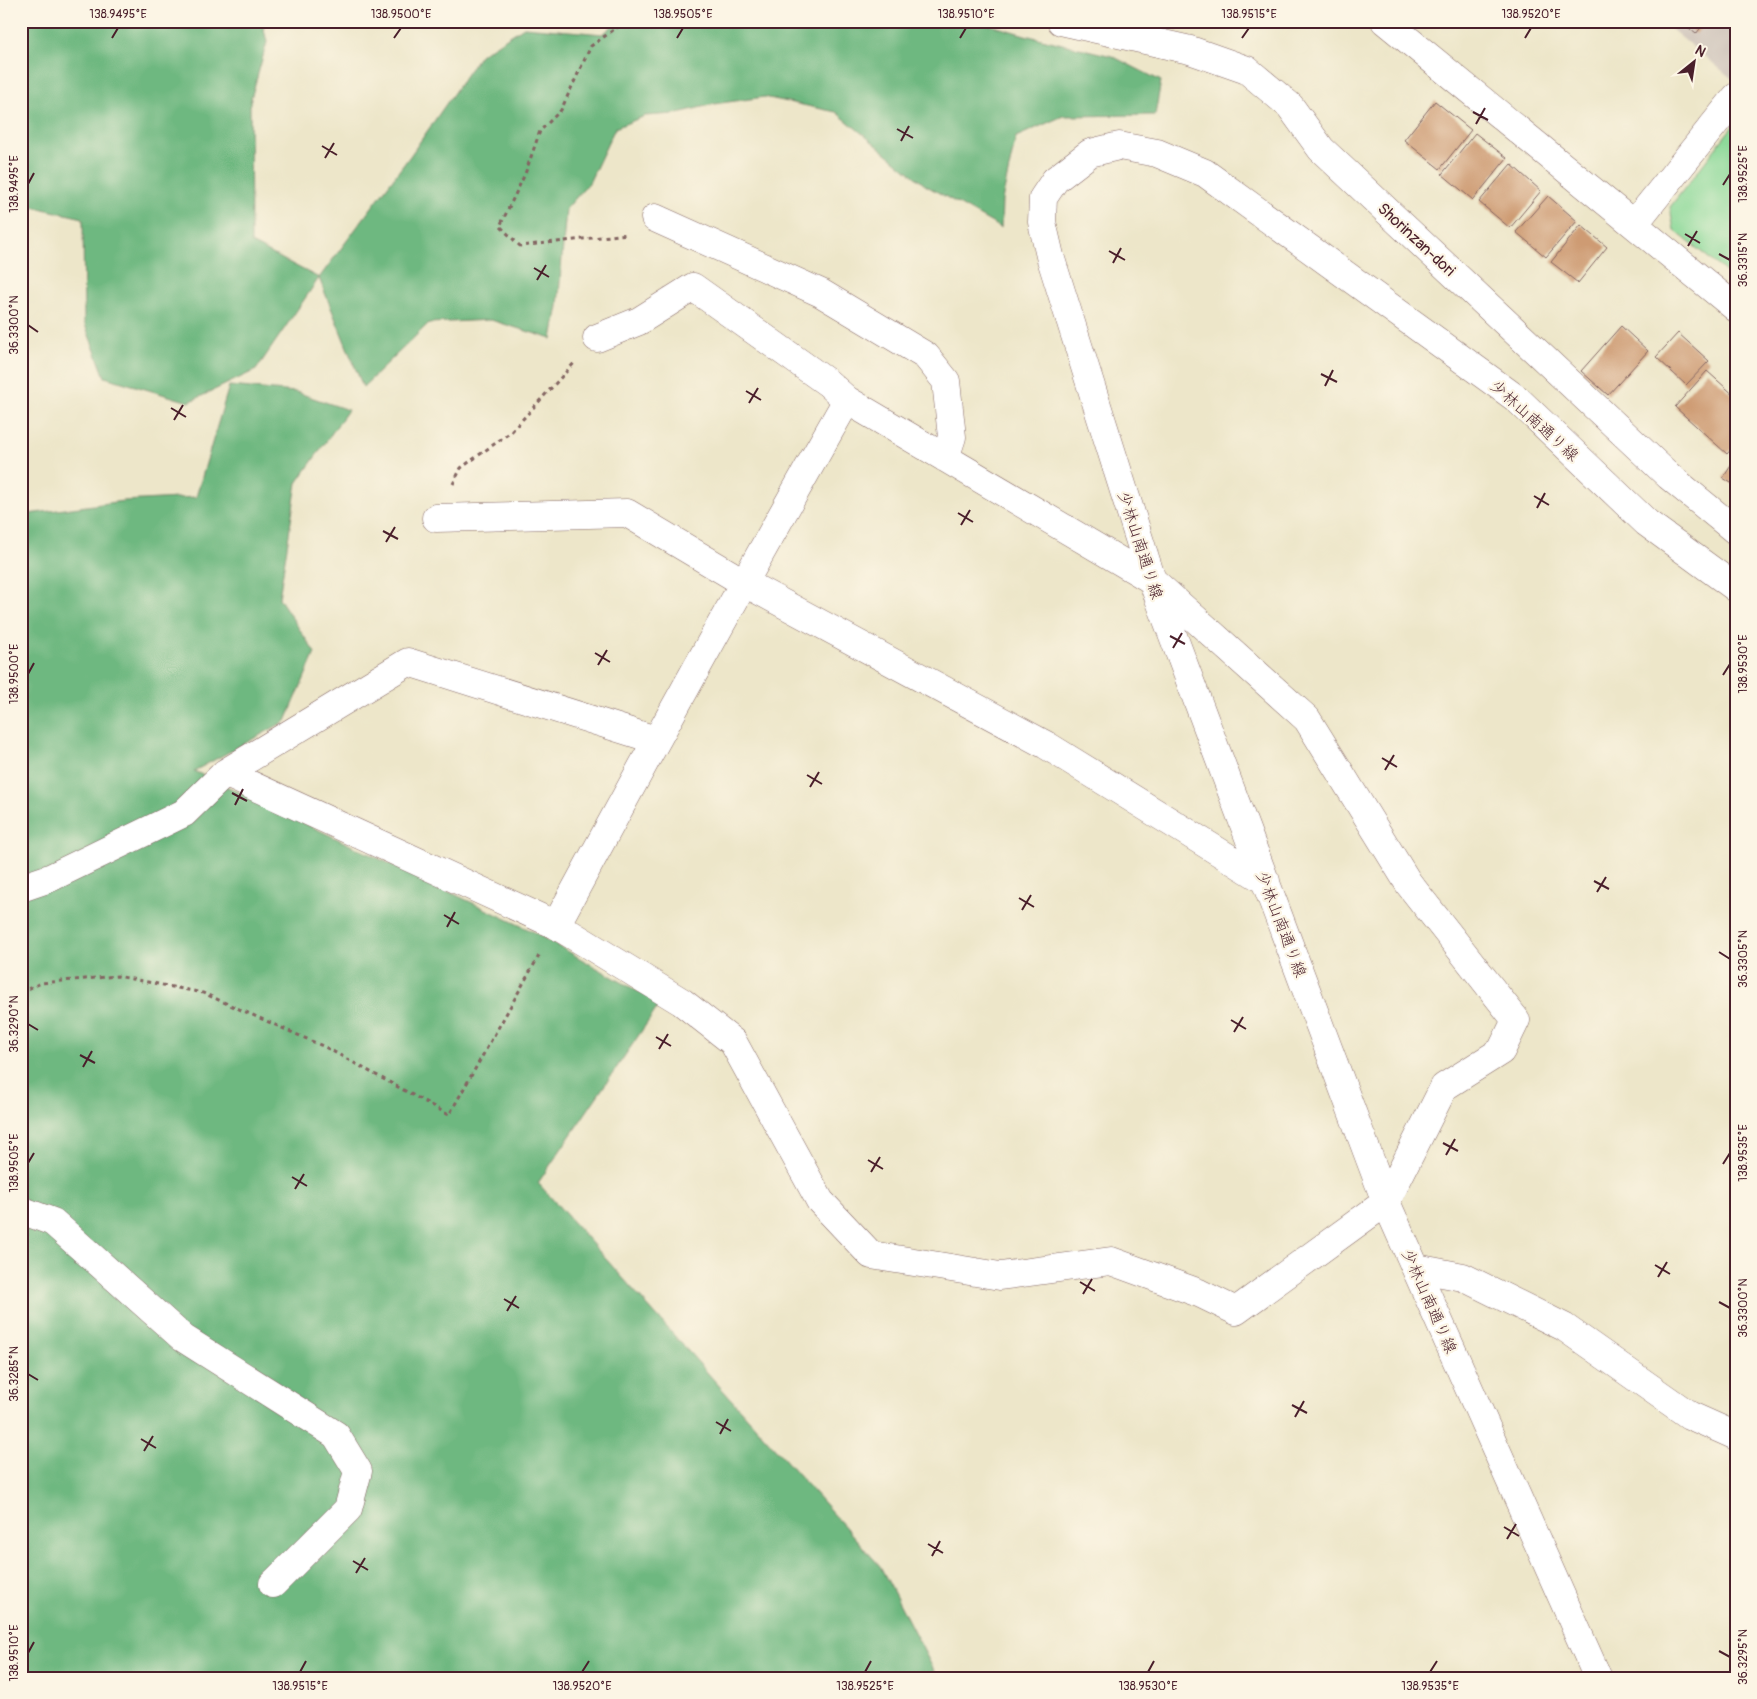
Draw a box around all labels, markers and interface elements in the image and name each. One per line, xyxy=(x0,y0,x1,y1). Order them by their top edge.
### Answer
text: 138.9495°E xyxy=(89,7,147,22)
text: 138.9500°E xyxy=(371,7,431,22)
text: 138.9505°E xyxy=(654,7,712,22)
text: 138.9510°E xyxy=(937,7,995,22)
text: 138.9515°E xyxy=(1221,7,1277,22)
text: 138.9520°E xyxy=(1501,7,1561,22)
north arrow xyxy=(1670,38,1720,88)
text: N xyxy=(1692,41,1709,61)
text: 138.9525°E xyxy=(1736,145,1751,203)
text: 138.9495°E xyxy=(7,155,22,213)
street label: Shorinzan-dori xyxy=(1373,199,1459,281)
text: 36.3315°N xyxy=(1736,233,1751,287)
text: 36.3300°N xyxy=(7,295,22,355)
street label: 少林山南通り線 xyxy=(1486,376,1583,466)
street label: 少林山南通り線 xyxy=(1113,489,1167,602)
text: 138.9530°E xyxy=(1736,634,1751,694)
text: 138.9500°E xyxy=(7,644,22,704)
street label: 少林山南通り線 xyxy=(1252,868,1310,980)
text: 36.3305°N xyxy=(1736,930,1751,988)
text: 36.3290°N xyxy=(7,995,22,1053)
text: 138.9535°E xyxy=(1736,1124,1751,1182)
text: 138.9505°E xyxy=(7,1134,22,1192)
street label: 少林山南通り線 xyxy=(1397,1246,1461,1357)
text: 36.3300°N xyxy=(1736,1278,1751,1338)
text: 36.3285°N xyxy=(7,1346,22,1402)
text: 138.9510°E xyxy=(7,1624,22,1682)
text: 36.3295°N xyxy=(1736,1629,1751,1685)
text: 138.9515°E xyxy=(272,1679,328,1694)
text: 138.9520°E xyxy=(552,1679,612,1694)
text: 138.9525°E xyxy=(836,1679,894,1694)
text: 138.9530°E xyxy=(1118,1679,1178,1694)
text: 138.9535°E xyxy=(1401,1679,1459,1694)

